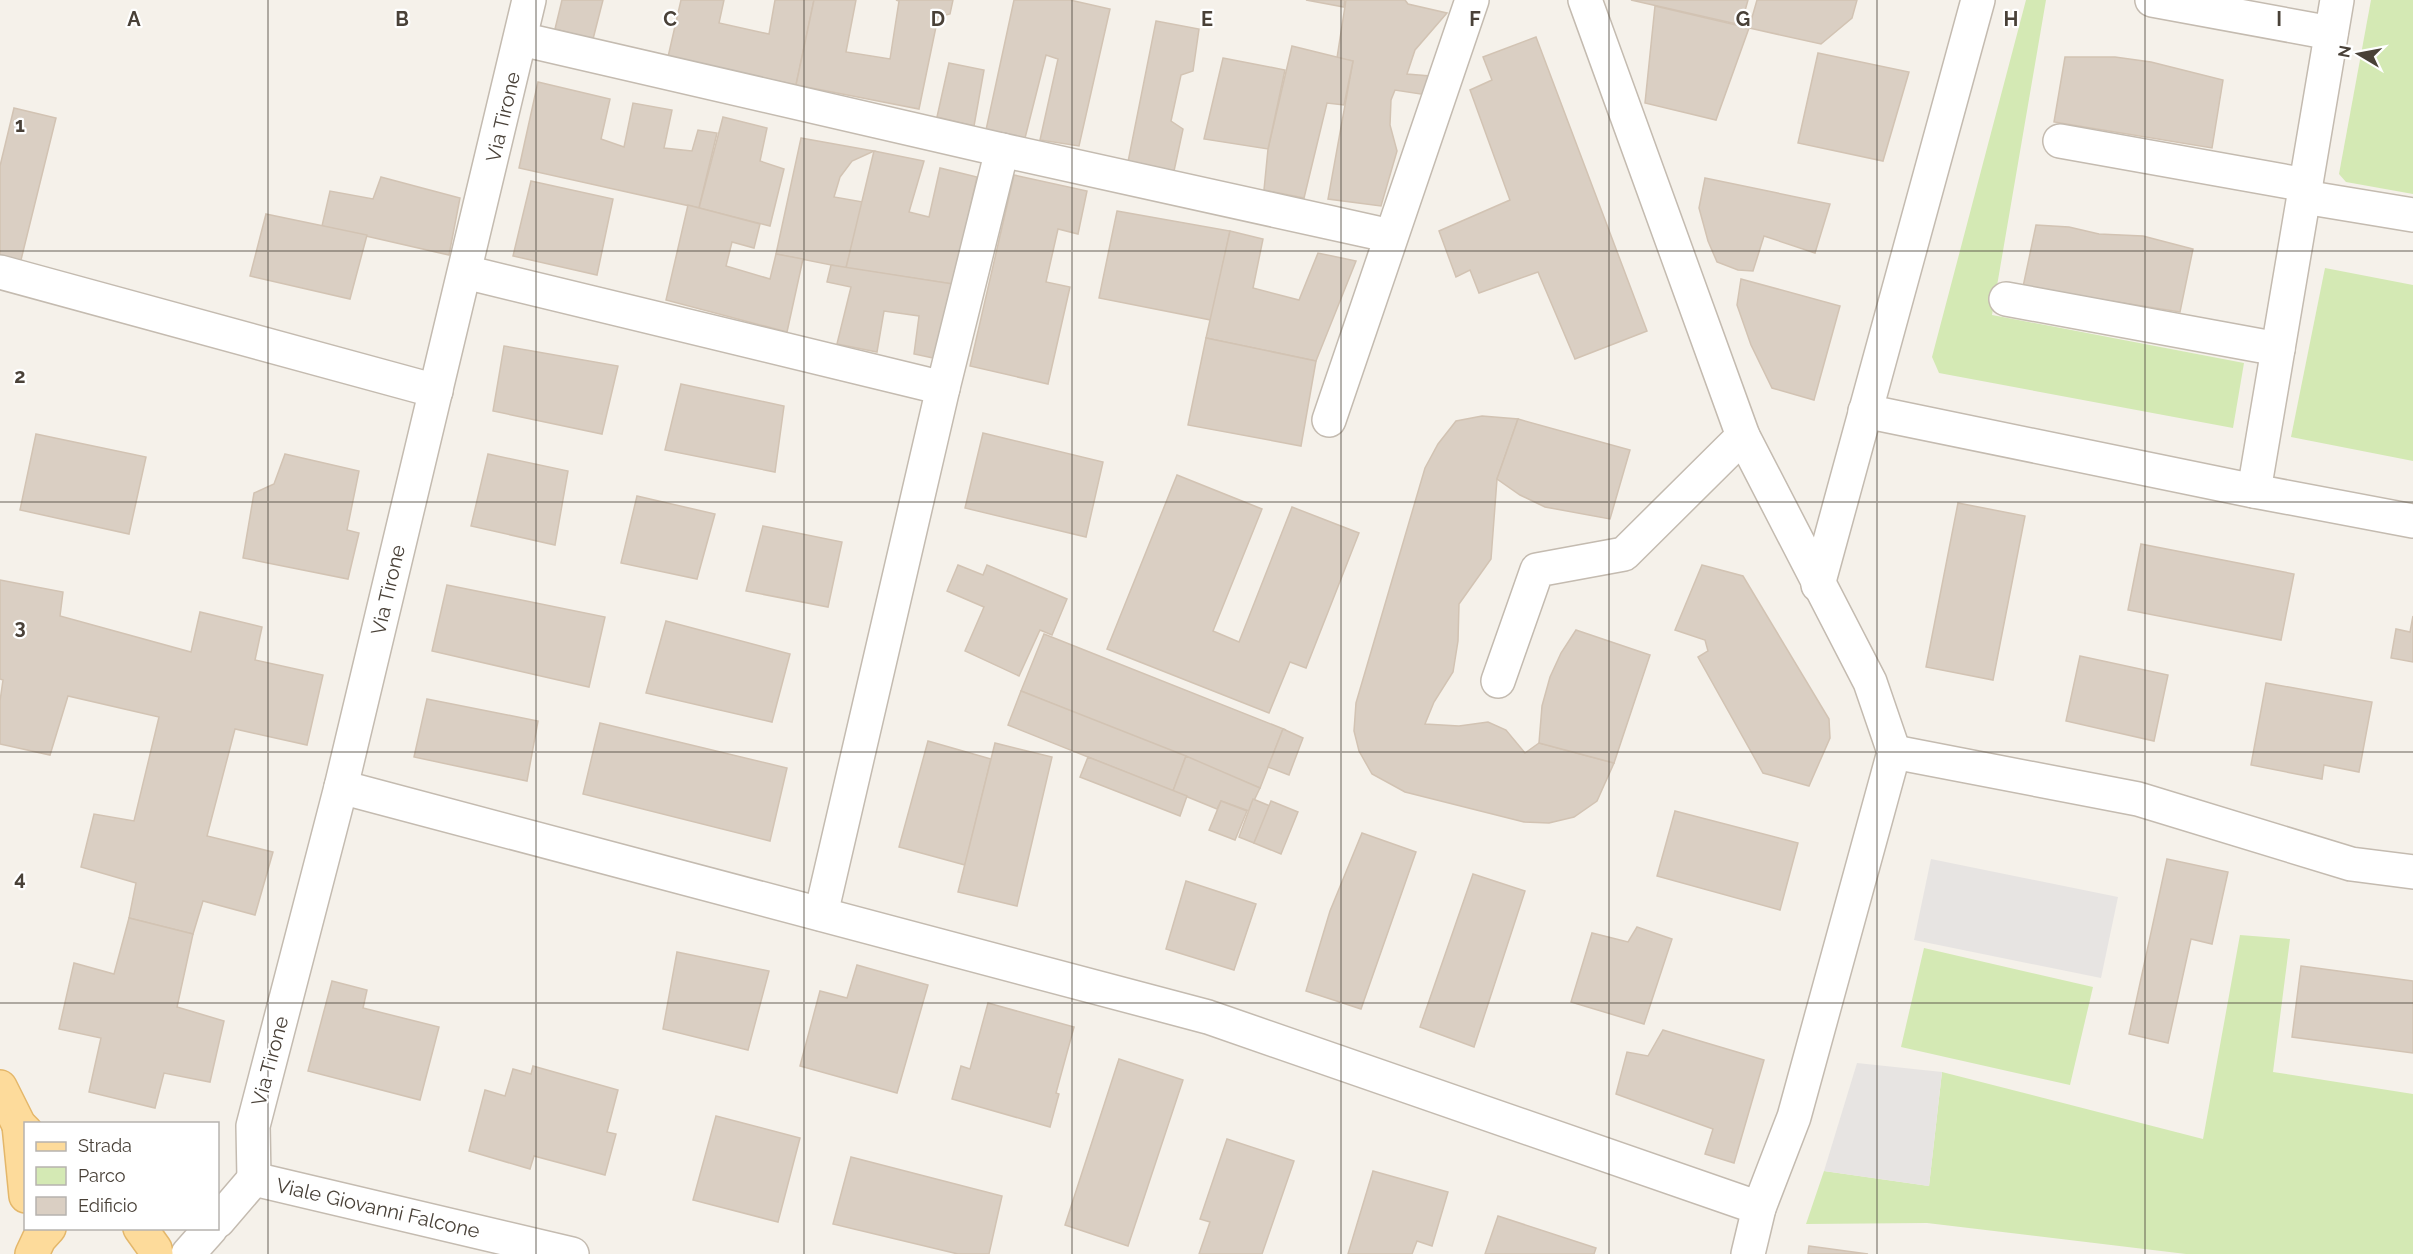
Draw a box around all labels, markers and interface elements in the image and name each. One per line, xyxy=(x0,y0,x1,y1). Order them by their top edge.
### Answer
text: A xyxy=(127,7,141,31)
text: B xyxy=(395,7,409,31)
text: C xyxy=(663,7,677,31)
text: D xyxy=(931,7,945,31)
text: E xyxy=(1201,7,1213,31)
text: F xyxy=(1469,7,1481,31)
text: G xyxy=(1736,7,1750,31)
text: H xyxy=(2004,7,2018,31)
text: I xyxy=(2276,7,2282,31)
north arrow xyxy=(2329,24,2389,84)
text: N xyxy=(2334,44,2355,59)
street label: Via Tirone xyxy=(481,69,525,164)
text: 1 xyxy=(15,113,25,137)
text: 2 xyxy=(14,364,26,388)
street label: Via Tirone xyxy=(366,542,410,637)
text: 3 xyxy=(14,615,26,639)
text: 4 xyxy=(14,866,26,890)
street label: Via Tirone xyxy=(247,1013,294,1109)
legend xyxy=(24,1122,219,1230)
text: Strada xyxy=(78,1135,132,1156)
text: Parco xyxy=(78,1165,126,1186)
street label: Viale Giovanni Falcone xyxy=(274,1173,482,1243)
text: Edificio xyxy=(78,1195,138,1216)

